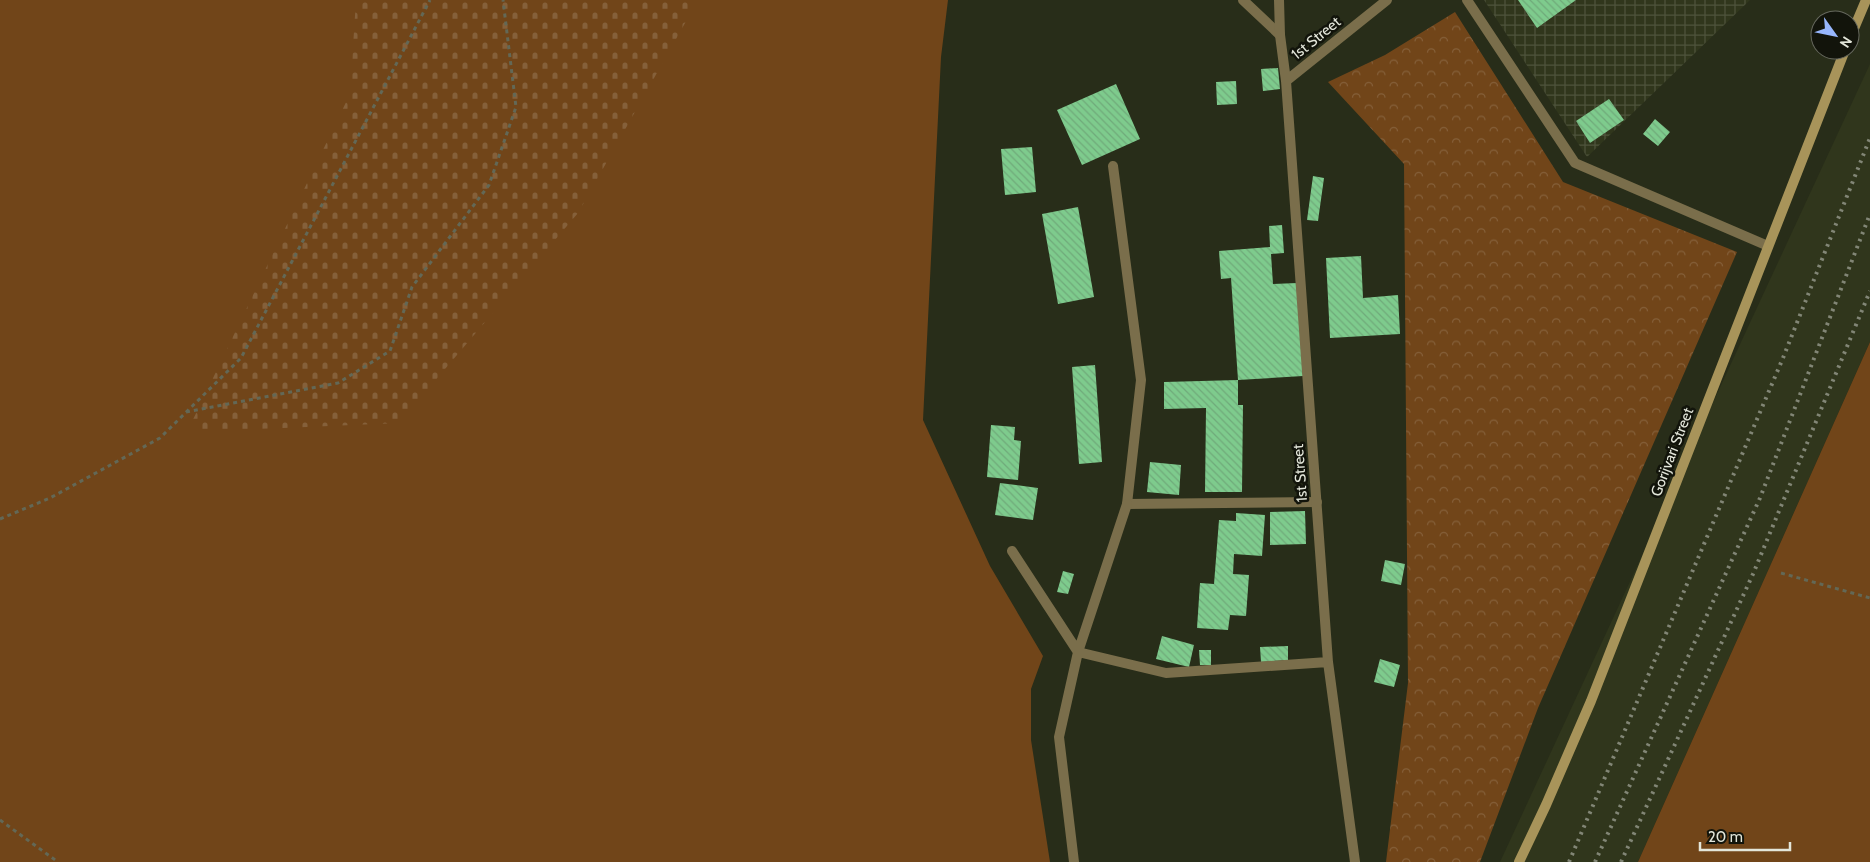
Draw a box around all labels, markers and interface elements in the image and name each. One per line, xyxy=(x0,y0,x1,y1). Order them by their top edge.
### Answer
north arrow xyxy=(1810,10,1860,60)
street label: 1st Street xyxy=(1288,13,1344,63)
text: N xyxy=(1836,33,1856,51)
street label: Gorijvari Street xyxy=(1647,405,1697,499)
street label: 1st Street xyxy=(1289,443,1311,503)
scale bar xyxy=(1700,820,1790,852)
text: 20 m xyxy=(1708,828,1743,846)

